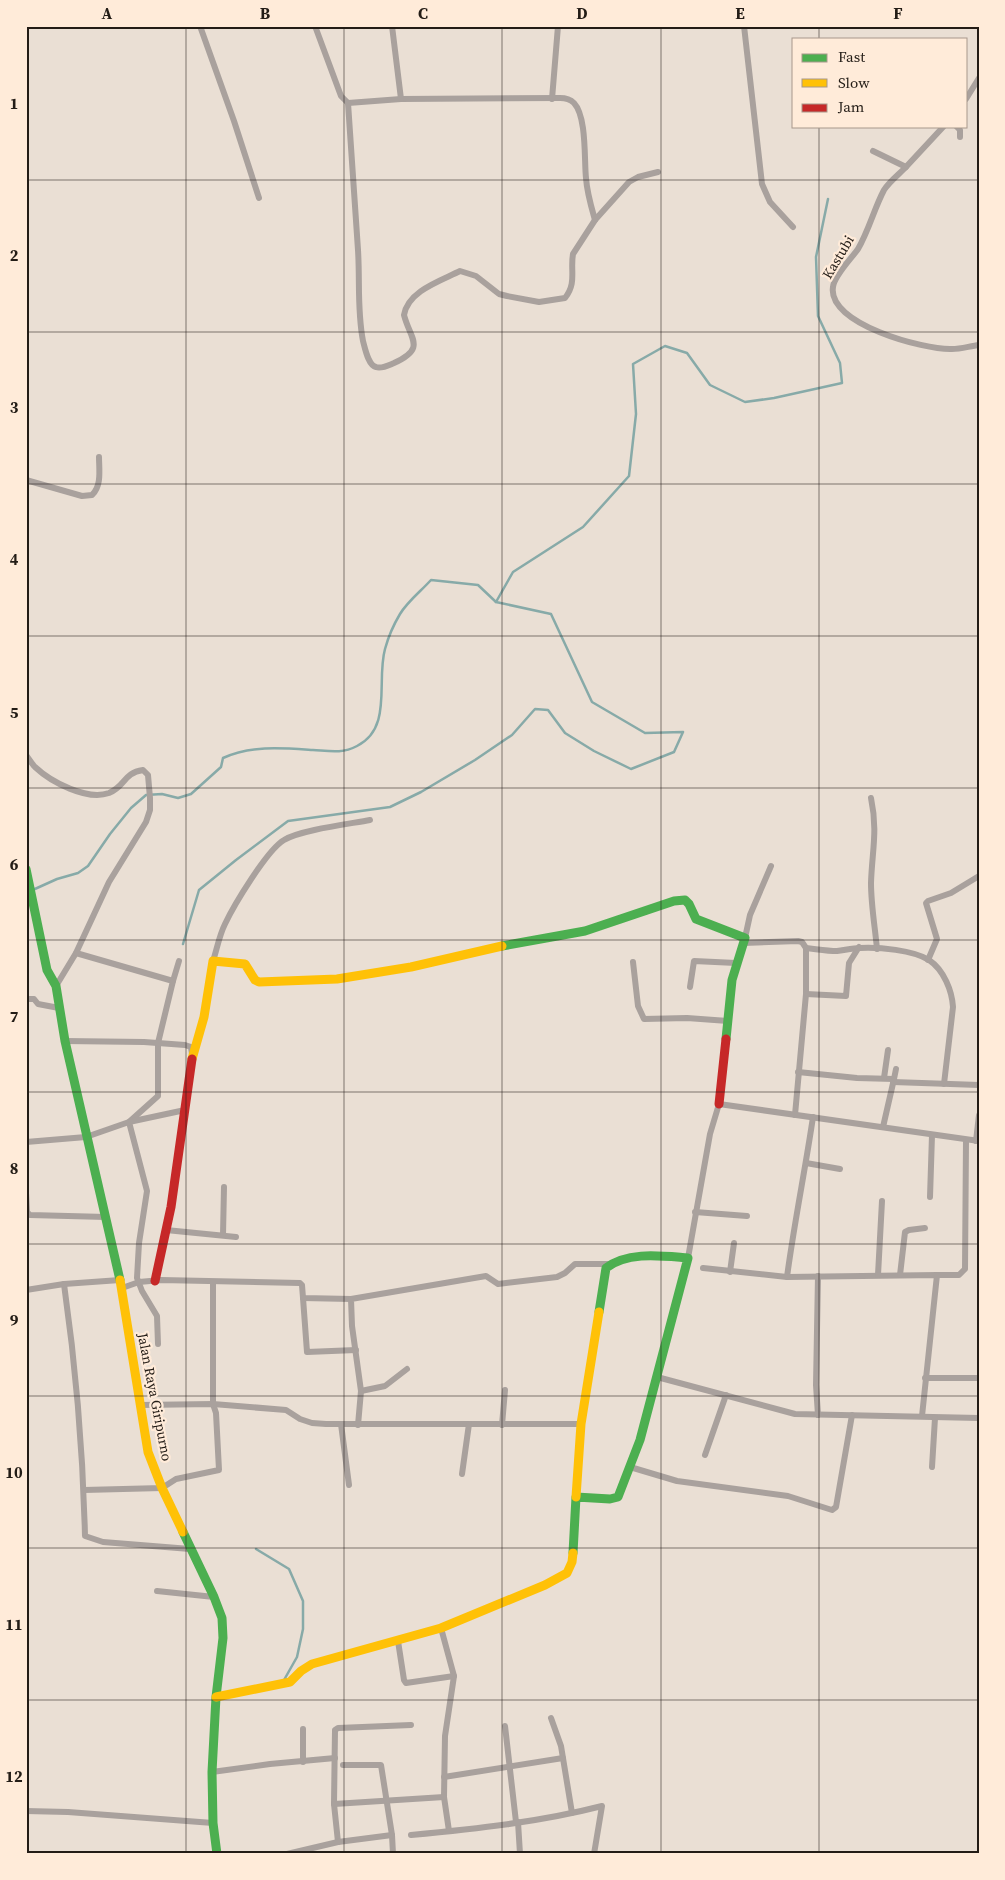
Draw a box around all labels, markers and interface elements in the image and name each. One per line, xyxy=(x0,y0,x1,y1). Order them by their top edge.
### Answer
text: A xyxy=(102,2,113,24)
text: B xyxy=(260,2,271,24)
text: C xyxy=(418,2,428,24)
text: D xyxy=(576,2,588,24)
text: E xyxy=(735,2,745,24)
text: F xyxy=(893,2,903,24)
legend xyxy=(792,38,968,128)
text: Fast xyxy=(838,46,865,67)
text: Slow xyxy=(838,72,870,93)
text: 1 xyxy=(10,92,18,114)
text: Jam xyxy=(837,96,865,117)
street label: Kastubi xyxy=(817,232,859,282)
text: 2 xyxy=(10,244,19,266)
text: 3 xyxy=(10,396,19,418)
text: 4 xyxy=(10,548,19,570)
text: 5 xyxy=(10,701,19,723)
text: 6 xyxy=(10,853,19,875)
text: 7 xyxy=(10,1005,19,1027)
text: 8 xyxy=(10,1157,18,1179)
text: 9 xyxy=(10,1309,19,1331)
street label: Jalan Raya Giripurno xyxy=(133,1330,177,1463)
text: 10 xyxy=(5,1461,23,1483)
text: 11 xyxy=(5,1613,23,1635)
text: 12 xyxy=(5,1765,23,1787)

